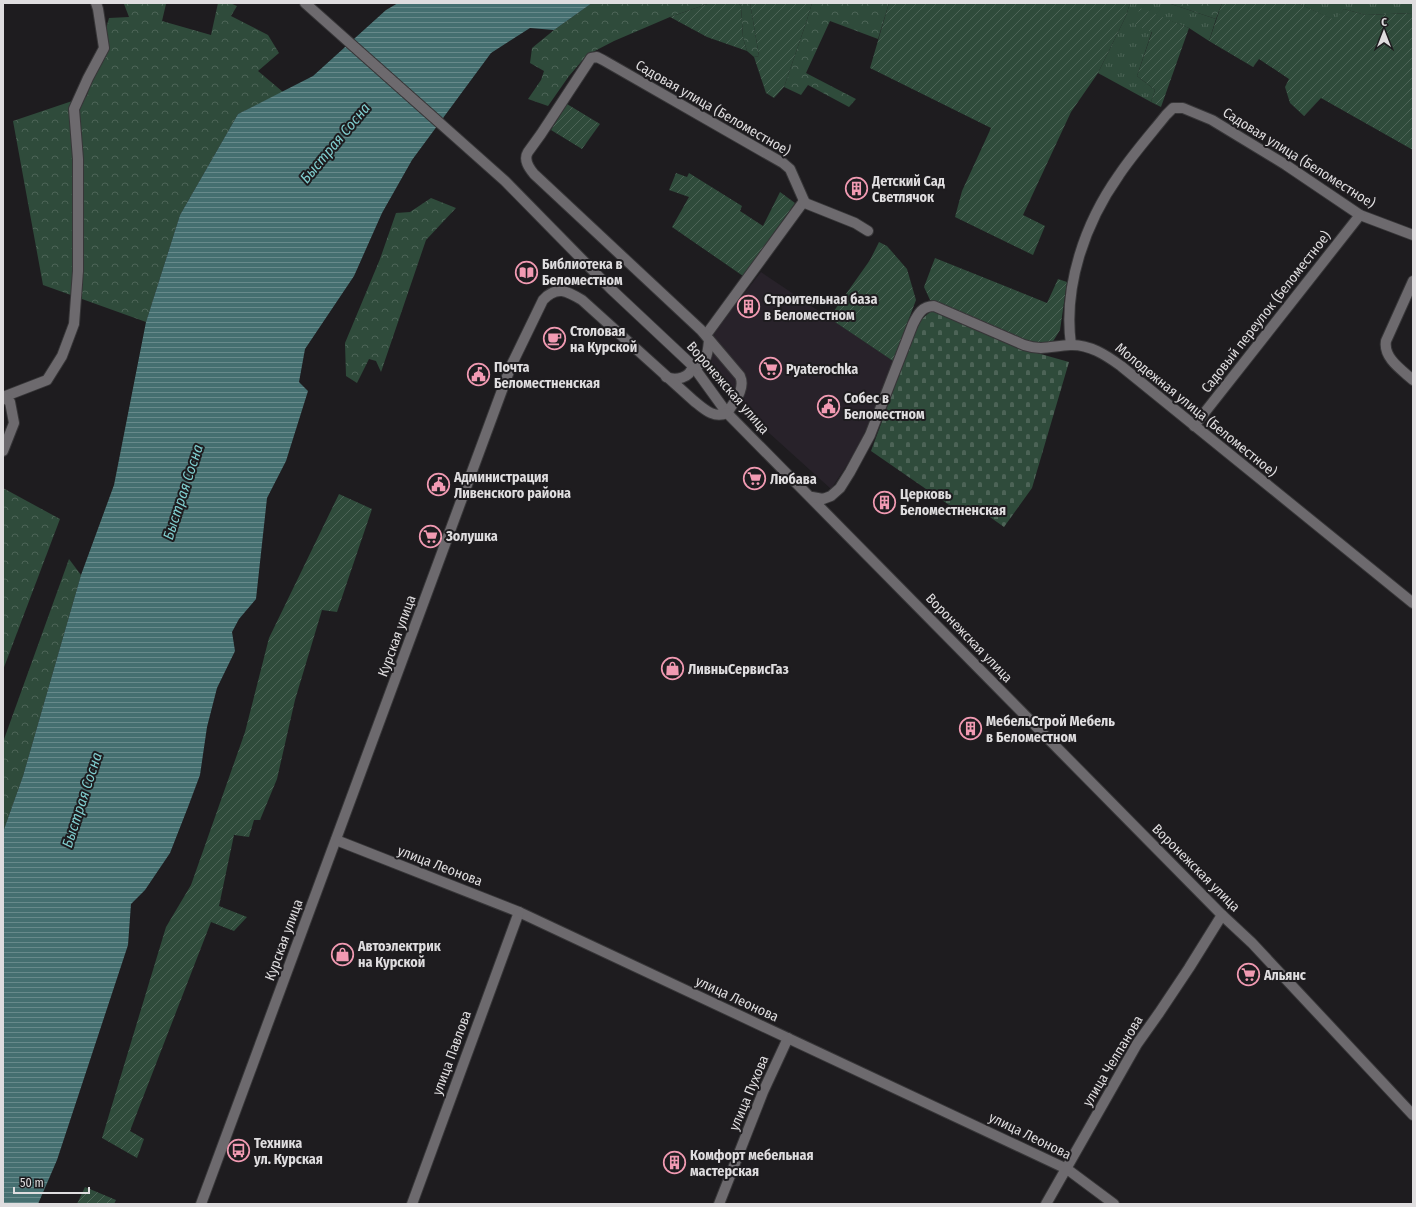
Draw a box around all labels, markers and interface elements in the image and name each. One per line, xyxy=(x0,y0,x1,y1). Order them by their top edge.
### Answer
north arrow xyxy=(1364,12,1404,52)
text: С xyxy=(1381,16,1387,29)
street label: Садовая улица (Беломестное) xyxy=(632,57,794,159)
water label: Быстрая Сосна xyxy=(296,99,374,187)
street label: Садовая улица (Беломестное) xyxy=(1220,104,1378,212)
place label: Детский Сад Светлячок xyxy=(871,173,945,206)
building icon: Детский Сад Светлячок xyxy=(844,176,870,202)
street label: Садовый переулок (Беломестное) xyxy=(1198,228,1334,396)
place label: Библиотека в Беломестном xyxy=(542,256,623,289)
library icon: Библиотека в Беломестном xyxy=(513,259,539,285)
place label: Строительная база в Беломестном xyxy=(764,291,878,324)
building icon: Строительная база в Беломестном xyxy=(736,294,762,320)
place label: Столовая на Курской xyxy=(570,323,637,356)
cafe icon: Столовая на Курской xyxy=(541,326,567,352)
street label: Воронежская улица xyxy=(683,338,773,438)
street label: Молодежная улица (Беломестное) xyxy=(1112,339,1280,481)
supermarket icon: Pyaterochka xyxy=(758,356,784,382)
place label: Почта Беломестненская xyxy=(494,359,600,392)
place label: Pyaterochka xyxy=(786,361,858,378)
public building icon: Почта Беломестненская xyxy=(466,362,492,388)
place label: Собес в Беломестном xyxy=(844,390,925,423)
public building icon: Собес в Беломестном xyxy=(815,393,841,419)
water label: Быстрая Сосна xyxy=(159,442,207,542)
supermarket icon: Любава xyxy=(741,466,767,492)
place label: Администрация Ливенского района xyxy=(453,469,571,502)
place label: Любава xyxy=(770,471,817,488)
public building icon: Администрация Ливенского района xyxy=(426,472,452,498)
place label: Церковь Беломестненская xyxy=(900,486,1006,519)
building icon: Церковь Беломестненская xyxy=(872,489,898,515)
supermarket icon: Золушка xyxy=(418,523,444,549)
place label: Золушка xyxy=(445,528,498,545)
street label: Воронежская улица xyxy=(922,590,1016,686)
street label: Курская улица xyxy=(374,593,420,679)
shop icon: ЛивныСервисГаз xyxy=(659,656,685,682)
place label: ЛивныСервисГаз xyxy=(688,661,789,678)
place label: МебельСтрой Мебель в Беломестном xyxy=(986,713,1115,746)
building icon: МебельСтрой Мебель в Беломестном xyxy=(958,716,984,742)
water label: Быстрая Сосна xyxy=(58,750,106,850)
street label: Воронежская улица xyxy=(1148,820,1244,916)
street label: улица Леонова xyxy=(395,842,485,890)
street label: Курская улица xyxy=(261,897,307,983)
place label: Автоэлектрик на Курской xyxy=(357,938,442,971)
shop icon: Автоэлектрик на Курской xyxy=(330,941,356,967)
supermarket icon: Альянс xyxy=(1236,962,1262,988)
place label: Альянс xyxy=(1263,967,1307,984)
street label: улица Леонова xyxy=(693,972,781,1026)
street label: улица Павлова xyxy=(429,1008,475,1098)
street label: улица Челпанова xyxy=(1079,1012,1147,1109)
street label: улица Пухова xyxy=(726,1053,773,1133)
street label: улица Леонова xyxy=(986,1109,1074,1163)
place label: Техника ул. Курская xyxy=(253,1135,323,1168)
bus stop icon: Техника ул. Курская xyxy=(225,1138,251,1164)
place label: Комфорт мебельная мастерская xyxy=(690,1147,813,1180)
building icon: Комфорт мебельная мастерская xyxy=(662,1150,688,1176)
scale bar xyxy=(14,1169,89,1195)
text: 50 m xyxy=(20,1176,44,1190)

